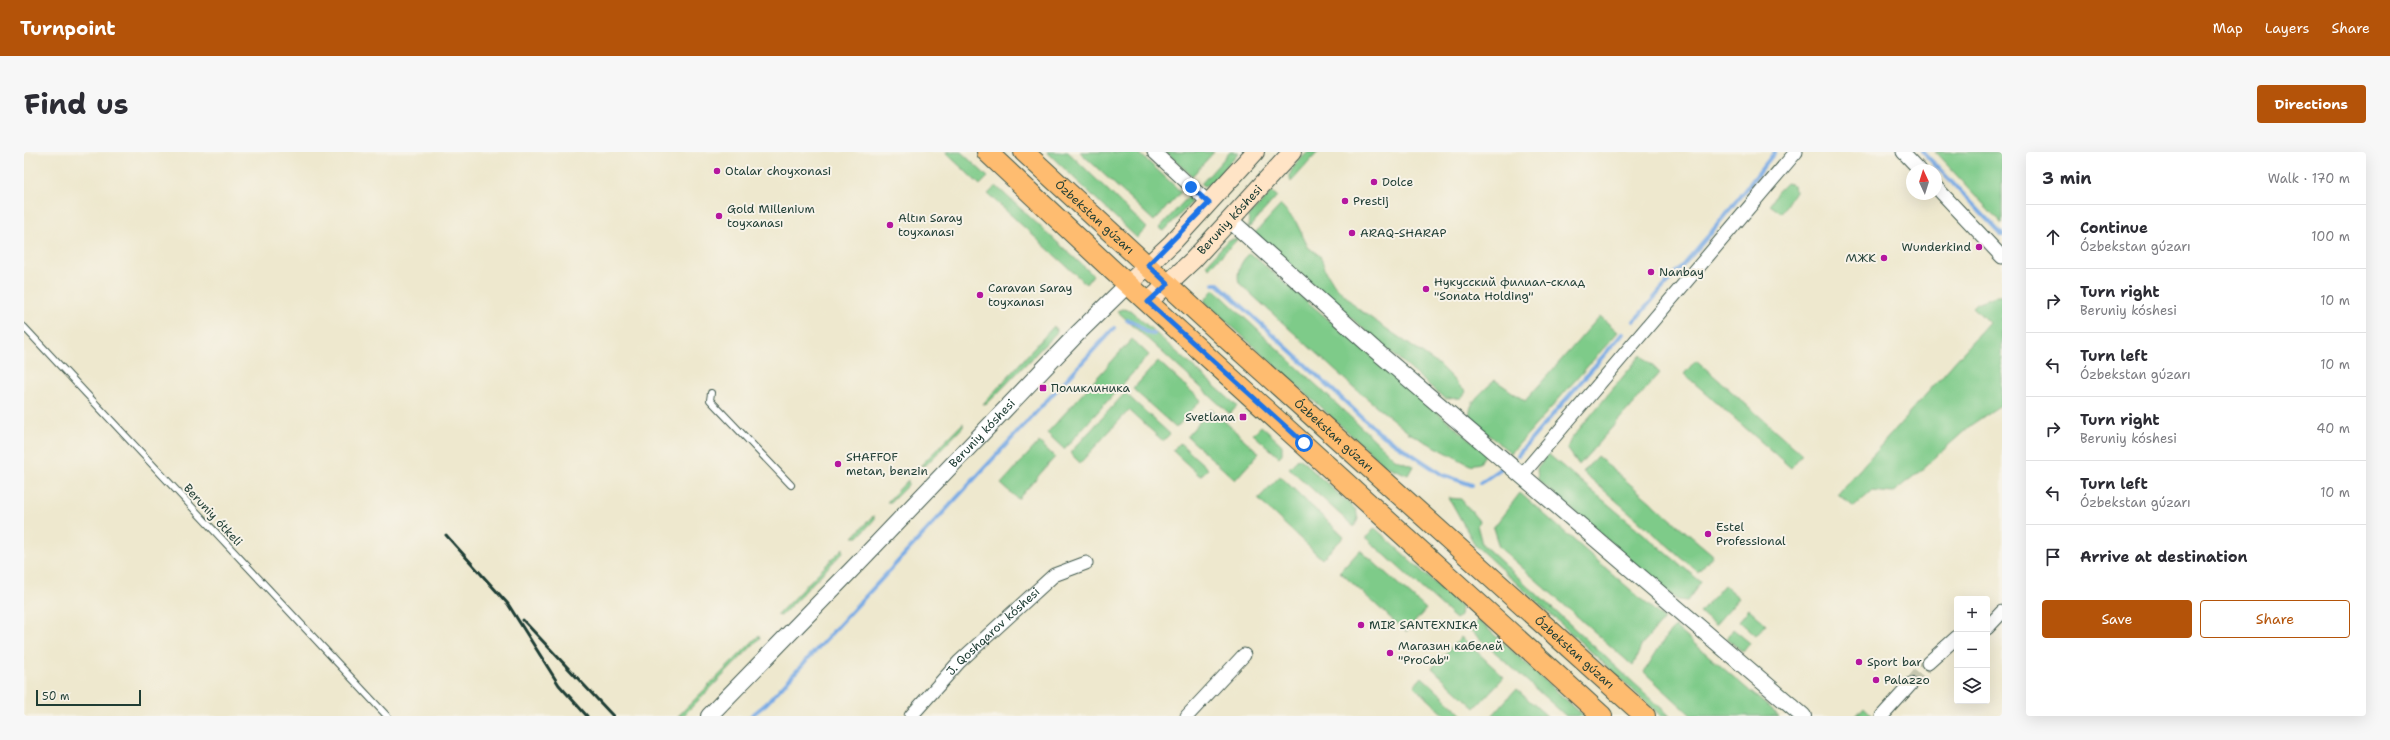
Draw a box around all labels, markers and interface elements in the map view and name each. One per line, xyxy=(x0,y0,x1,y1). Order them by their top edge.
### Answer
text: Turnpoint xyxy=(20,16,116,41)
text: Map xyxy=(2213,19,2243,37)
text: Layers xyxy=(2265,19,2309,37)
text: Share xyxy=(2331,19,2370,37)
text: Find us xyxy=(24,85,129,123)
button: Directions xyxy=(2257,85,2366,123)
place label: Otalar choyxonasi xyxy=(725,163,831,179)
north arrow xyxy=(1906,164,1942,200)
marker: Otalar choyxonasi xyxy=(712,166,722,176)
text: 3 min xyxy=(2042,167,2092,189)
text: Walk · 170 m xyxy=(2268,170,2350,187)
place label: Dolce xyxy=(1382,174,1413,190)
street label: Ózbekstan gúzarı xyxy=(1052,177,1138,258)
marker: Dolce xyxy=(1369,177,1379,187)
route end xyxy=(1182,178,1200,196)
street label: Beruniy kóshesi xyxy=(1194,181,1266,258)
place label: Prestij xyxy=(1353,193,1389,209)
marker: Prestij xyxy=(1340,196,1350,206)
place label: Gold Millenium toyxanası xyxy=(727,201,815,231)
place label: Altın Saray toyxanası xyxy=(898,210,963,240)
marker: Gold Millenium toyxanası xyxy=(714,211,724,221)
text: Continue xyxy=(2080,218,2148,238)
marker: Altın Saray toyxanası xyxy=(885,220,895,230)
place label: ARAQ-SHARAP xyxy=(1360,225,1446,241)
icon: ahead xyxy=(2042,226,2064,248)
marker: ARAQ-SHARAP xyxy=(1347,228,1357,238)
text: 100 m xyxy=(2311,228,2350,245)
text: Ózbekstan gúzarı xyxy=(2080,238,2191,255)
place label: Wunderkind xyxy=(1902,239,1971,255)
marker: Wunderkind xyxy=(1974,242,1984,252)
place label: МЖК xyxy=(1846,250,1876,266)
marker: МЖК xyxy=(1879,253,1889,263)
place label: Nanbay xyxy=(1659,264,1704,280)
marker: Nanbay xyxy=(1646,267,1656,277)
place label: Нукусский филиал-склад "Sonata Holding" xyxy=(1434,274,1585,304)
place label: Caravan Saray toyxanası xyxy=(988,280,1072,310)
text: Turn right xyxy=(2080,282,2160,302)
marker: Нукусский филиал-склад "Sonata Holding" xyxy=(1421,284,1431,294)
marker: Caravan Saray toyxanası xyxy=(975,290,985,300)
icon: right xyxy=(2042,290,2064,312)
text: 10 m xyxy=(2320,292,2350,309)
text: Beruniy kóshesi xyxy=(2080,302,2177,319)
text: Turn left xyxy=(2080,346,2148,366)
icon: left xyxy=(2042,354,2064,376)
text: 10 m xyxy=(2320,356,2350,373)
text: Ózbekstan gúzarı xyxy=(2080,366,2191,383)
place label: Поликлиника xyxy=(1051,380,1130,396)
marker: Поликлиника xyxy=(1038,383,1048,393)
street label: Beruniy kóshesi xyxy=(945,395,1019,471)
street label: Ózbekstan gúzarı xyxy=(1291,395,1377,476)
place label: Svetlana xyxy=(1185,409,1236,425)
text: Turn right xyxy=(2080,410,2160,430)
marker: Svetlana xyxy=(1238,412,1248,422)
icon: right xyxy=(2042,418,2064,440)
text: 40 m xyxy=(2316,420,2350,437)
text: Beruniy kóshesi xyxy=(2080,430,2177,447)
route start xyxy=(1295,434,1313,452)
place label: SHAFFOF metan, benzin xyxy=(846,449,928,479)
marker: SHAFFOF metan, benzin xyxy=(833,459,843,469)
text: Turn left xyxy=(2080,474,2148,494)
street label: Beruniy ótkeli xyxy=(180,480,246,550)
icon: left xyxy=(2042,482,2064,504)
text: 10 m xyxy=(2320,484,2350,501)
text: Ózbekstan gúzarı xyxy=(2080,494,2191,511)
place label: Estel Professional xyxy=(1716,519,1786,549)
marker: Estel Professional xyxy=(1703,529,1713,539)
icon: arrive xyxy=(2042,546,2064,568)
text: Arrive at destination xyxy=(2080,547,2248,567)
street label: J. Qoshqarov kóshesi xyxy=(943,584,1043,679)
map controls xyxy=(1954,596,1990,704)
button: + xyxy=(1954,596,1990,632)
button: Save xyxy=(2042,600,2192,638)
button: Share xyxy=(2200,600,2350,638)
street label: Ózbekstan gúzarı xyxy=(1531,612,1618,693)
place label: MIR SANTEXNIKA xyxy=(1369,617,1478,633)
marker: MIR SANTEXNIKA xyxy=(1356,620,1366,630)
button: − xyxy=(1954,632,1990,668)
place label: Магазин кабелей "ProCab" xyxy=(1398,638,1503,668)
marker: Магазин кабелей "ProCab" xyxy=(1385,648,1395,658)
place label: Sport bar xyxy=(1867,654,1922,670)
marker: Sport bar xyxy=(1854,657,1864,667)
button: layers xyxy=(1954,668,1990,704)
place label: Palazzo xyxy=(1884,672,1930,688)
marker: Palazzo xyxy=(1871,675,1881,685)
scale bar xyxy=(36,688,141,707)
text: 50 m xyxy=(42,689,70,704)

